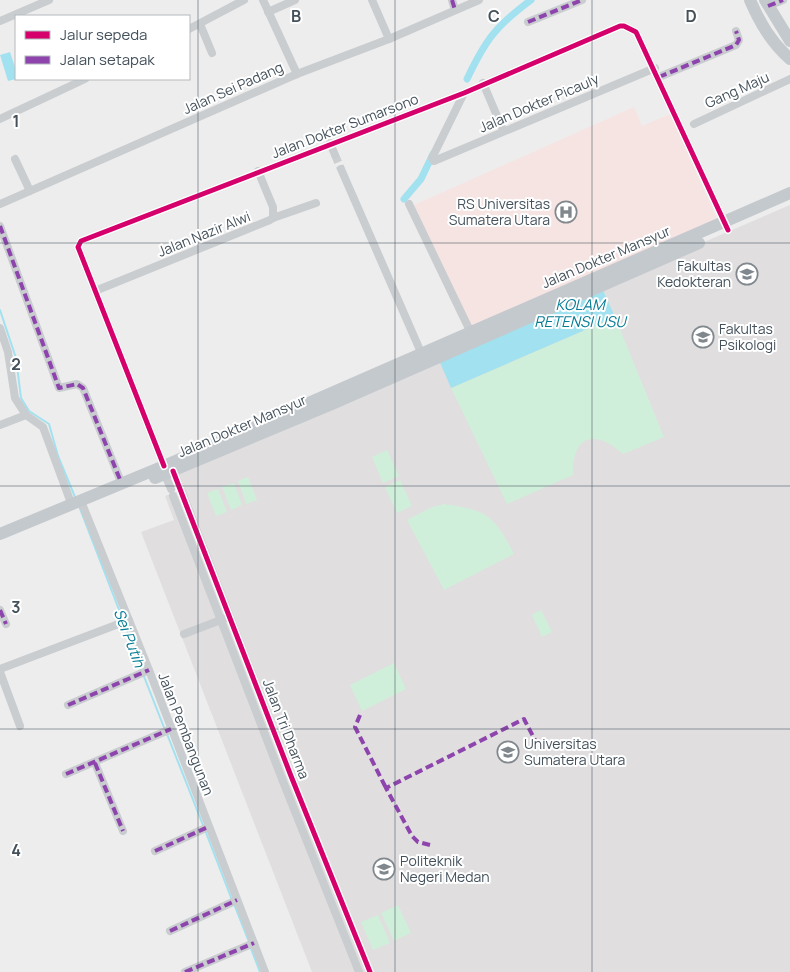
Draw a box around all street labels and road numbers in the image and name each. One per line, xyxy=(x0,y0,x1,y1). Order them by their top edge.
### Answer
street label: Jalan Sei Padang xyxy=(180,57,286,118)
street label: Gang Maju xyxy=(702,67,772,112)
street label: Jalan Dokter Picauly xyxy=(476,68,602,136)
street label: Jalan Dokter Sumarsono xyxy=(269,89,421,162)
street label: Jalan Nazir Alwi xyxy=(155,206,253,261)
street label: Jalan Dokter Mansyur xyxy=(539,221,673,292)
street label: Jalan Dokter Mansyur xyxy=(175,390,309,461)
street label: Jalan Pembangunan xyxy=(154,670,219,798)
street label: Jalan Tri Dharma xyxy=(259,676,314,781)

